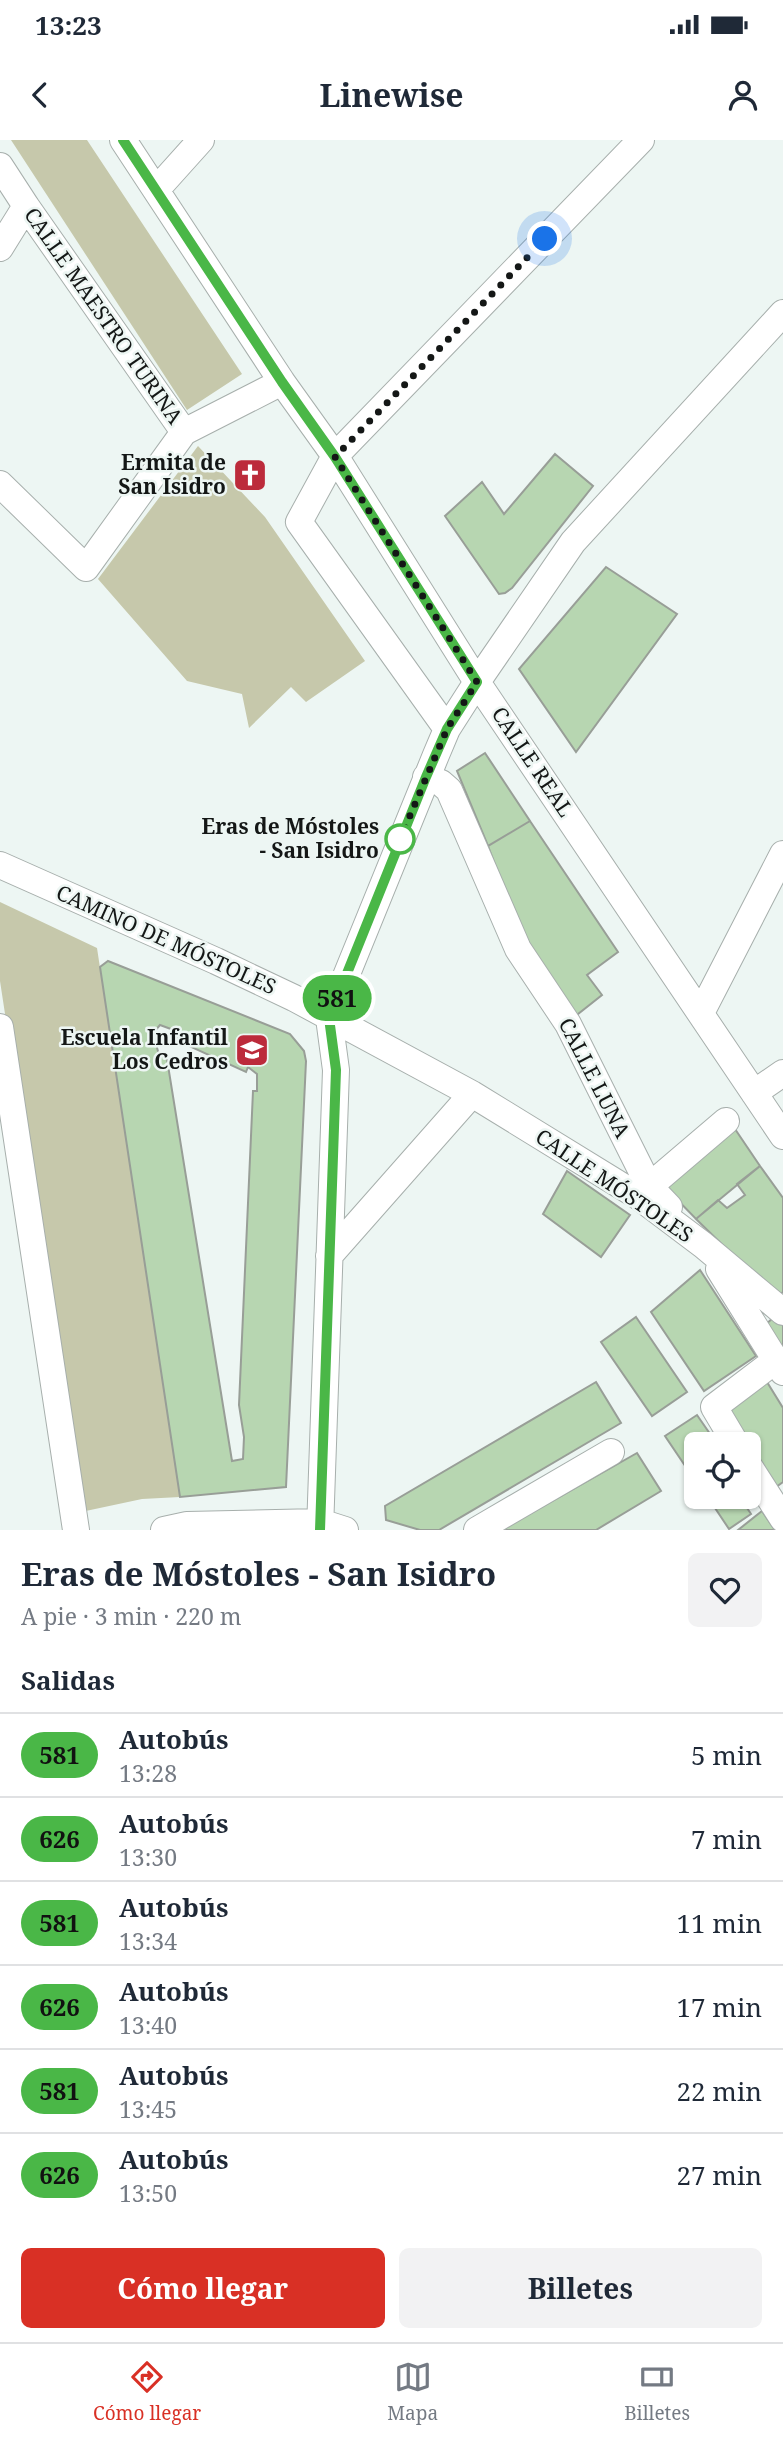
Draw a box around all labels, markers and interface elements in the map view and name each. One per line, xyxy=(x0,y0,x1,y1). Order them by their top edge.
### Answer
text: 13:23 xyxy=(35,7,102,43)
text: Linewise xyxy=(319,73,464,116)
icon: back xyxy=(21,76,59,114)
icon: person xyxy=(724,76,762,114)
street label: CALLE MAESTRO TURINA xyxy=(18,202,190,429)
your location xyxy=(527,221,562,256)
place label: Ermita de San Isidro xyxy=(118,448,226,500)
church icon: Ermita de San Isidro xyxy=(231,456,269,494)
street label: CALLE REAL xyxy=(486,701,580,822)
place label: Eras de Móstoles - San Isidro xyxy=(202,812,379,864)
marker: Eras de Móstoles - San Isidro xyxy=(385,824,415,854)
street label: CAMINO DE MÓSTOLES xyxy=(52,878,281,1000)
line badge: 581 xyxy=(297,975,377,1021)
text: 581 xyxy=(317,981,357,1014)
street label: CALLE LUNA xyxy=(553,1013,637,1143)
place label: Escuela Infantil Los Cedros xyxy=(61,1023,229,1075)
school or university icon: Escuela Infantil Los Cedros xyxy=(233,1031,271,1069)
street label: CALLE MÓSTOLES xyxy=(530,1122,699,1248)
map controls xyxy=(684,1432,761,1509)
button: locate xyxy=(684,1432,761,1509)
text: Eras de Móstoles - San Isidro xyxy=(21,1551,496,1596)
button: heart xyxy=(688,1553,762,1627)
text: A pie · 3 min · 220 m xyxy=(21,1600,241,1632)
text: Salidas xyxy=(21,1662,115,1698)
text: Autobús xyxy=(119,1721,229,1757)
text: 5 min xyxy=(691,1737,762,1773)
text: 581 xyxy=(39,1738,80,1771)
text: 13:28 xyxy=(119,1757,177,1789)
text: Autobús xyxy=(119,1805,229,1841)
text: 7 min xyxy=(691,1821,762,1857)
text: 626 xyxy=(39,1822,80,1855)
text: 13:30 xyxy=(119,1841,177,1873)
text: Autobús xyxy=(119,1889,229,1925)
text: 11 min xyxy=(677,1905,762,1941)
text: 581 xyxy=(39,1906,80,1939)
text: 13:34 xyxy=(119,1925,177,1957)
text: Autobús xyxy=(119,1973,229,2009)
text: 17 min xyxy=(677,1989,762,2025)
text: 626 xyxy=(39,1990,80,2023)
text: 13:40 xyxy=(119,2009,177,2041)
text: Autobús xyxy=(119,2057,229,2093)
text: 22 min xyxy=(677,2073,762,2109)
text: 581 xyxy=(39,2074,80,2107)
text: 13:45 xyxy=(119,2093,177,2125)
text: Autobús xyxy=(119,2141,229,2177)
text: 27 min xyxy=(677,2157,762,2193)
text: 626 xyxy=(39,2158,80,2191)
text: 13:50 xyxy=(119,2177,177,2209)
button: Cómo llegar xyxy=(21,2248,385,2328)
button: Billetes xyxy=(399,2248,762,2328)
tab: Cómo llegar xyxy=(93,2358,201,2426)
tab: Mapa xyxy=(387,2358,438,2426)
tab: Billetes xyxy=(624,2358,690,2426)

